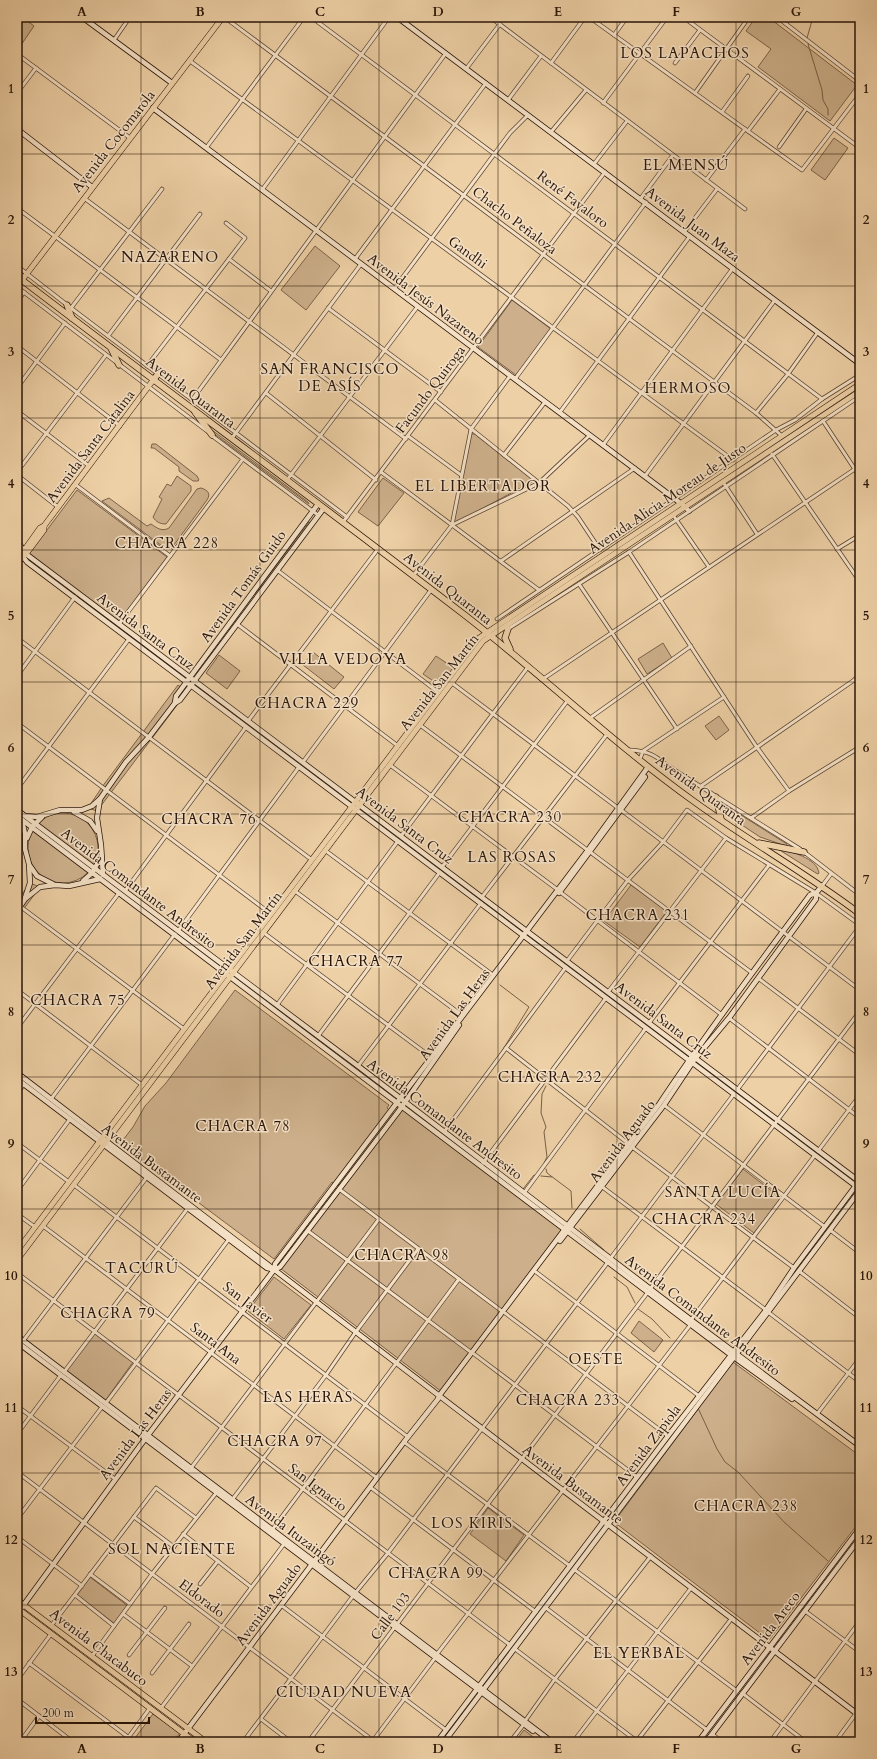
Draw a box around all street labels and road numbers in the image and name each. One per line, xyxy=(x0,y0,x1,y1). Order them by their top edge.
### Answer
street label: Avenida Cocomarola xyxy=(67,86,159,196)
street label: René Favaloro xyxy=(533,166,613,233)
street label: Chacho Peñaloza xyxy=(468,182,561,259)
street label: Avenida Juan Maza xyxy=(641,182,744,266)
street label: Gandhi xyxy=(444,232,491,273)
street label: Avenida Jesús Nazareno xyxy=(363,249,488,350)
street label: Facundo Quiroga xyxy=(391,342,470,437)
street label: Avenida Quaranta xyxy=(142,352,240,432)
street label: Avenida Santa Catalina xyxy=(42,386,139,507)
street label: Avenida Alicia Moreau de Justo xyxy=(585,438,750,558)
street label: Avenida Tomás Guido xyxy=(196,526,291,646)
street label: Avenida Quaranta xyxy=(399,548,496,629)
street label: Avenida Santa Cruz xyxy=(93,588,199,675)
street label: Avenida San Martín xyxy=(396,630,483,735)
street label: Avenida Quaranta xyxy=(651,751,750,830)
street label: Avenida Santa Cruz xyxy=(352,782,458,869)
street label: Avenida Comandante Andresito xyxy=(57,824,221,953)
street label: Avenida San Martín xyxy=(200,887,287,993)
street label: Avenida Las Heras xyxy=(415,964,494,1064)
street label: Avenida Santa Cruz xyxy=(611,977,717,1064)
street label: Avenida Comandante Andresito xyxy=(363,1055,527,1184)
street label: Avenida Aguado xyxy=(585,1096,660,1187)
street label: Avenida Bustamante xyxy=(97,1119,206,1208)
street label: Avenida Comandante Andresito xyxy=(621,1251,785,1380)
street label: San Javier xyxy=(219,1277,277,1328)
street label: Santa Ana xyxy=(186,1318,245,1369)
street label: Avenida Las Heras xyxy=(95,1385,176,1484)
street label: Avenida Zapiola xyxy=(612,1401,685,1490)
street label: Avenida Bustamante xyxy=(518,1440,627,1529)
street label: San Ignacio xyxy=(284,1459,351,1516)
street label: Avenida Ituzaingó xyxy=(241,1490,340,1571)
street label: Avenida Aguado xyxy=(231,1559,306,1650)
street label: Eldorado xyxy=(175,1575,229,1622)
street label: Avenida Areco xyxy=(736,1587,805,1669)
street label: Calle 103 xyxy=(366,1588,415,1644)
street label: Avenida Chacabuco xyxy=(46,1604,152,1691)

